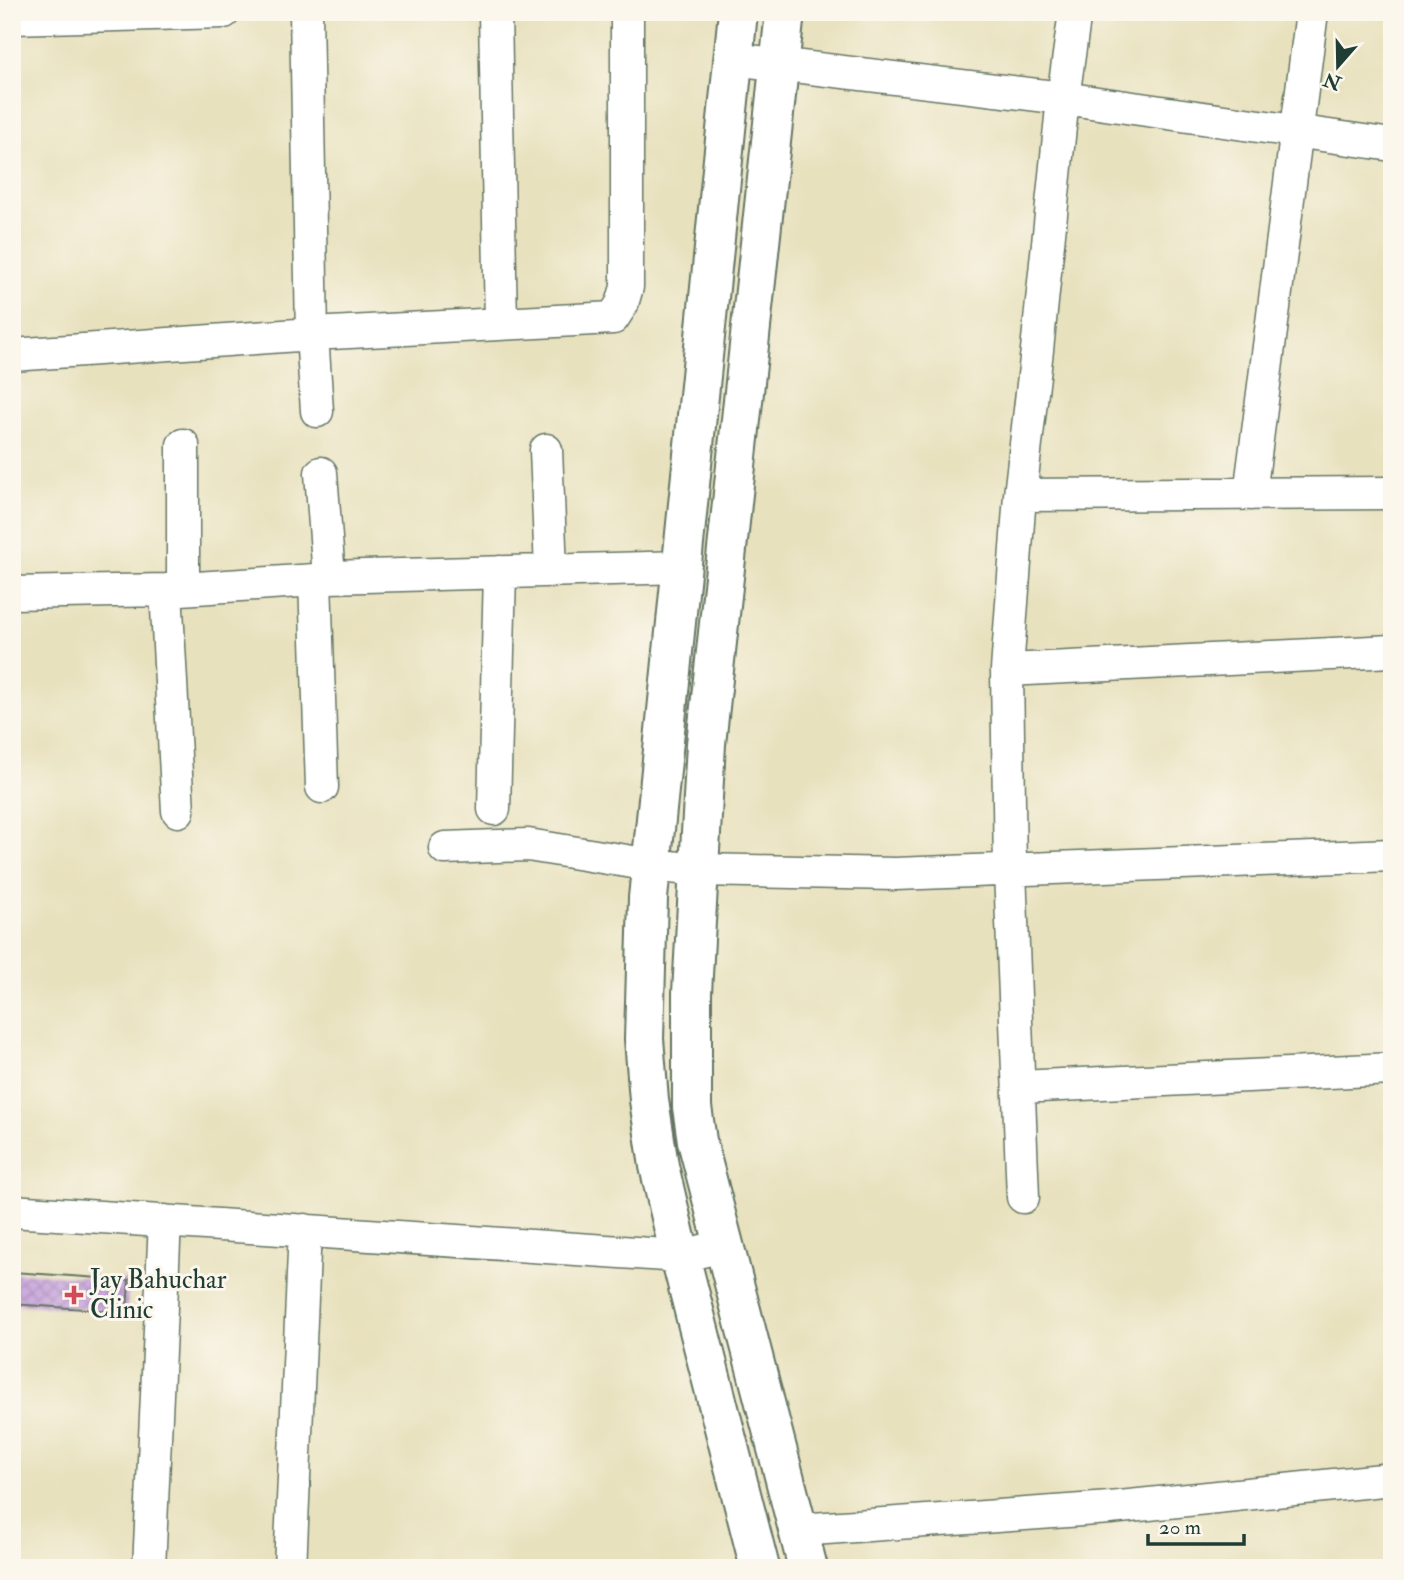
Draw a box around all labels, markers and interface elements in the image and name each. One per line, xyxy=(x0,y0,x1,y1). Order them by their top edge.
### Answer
north arrow xyxy=(1302,32,1372,102)
text: N xyxy=(1320,67,1346,96)
place label: Jay Bahuchar Clinic xyxy=(89,1264,227,1326)
marker: Jay Bahuchar Clinic xyxy=(64,1285,84,1305)
scale bar xyxy=(1148,1503,1245,1547)
text: 20 m xyxy=(1159,1514,1201,1541)

